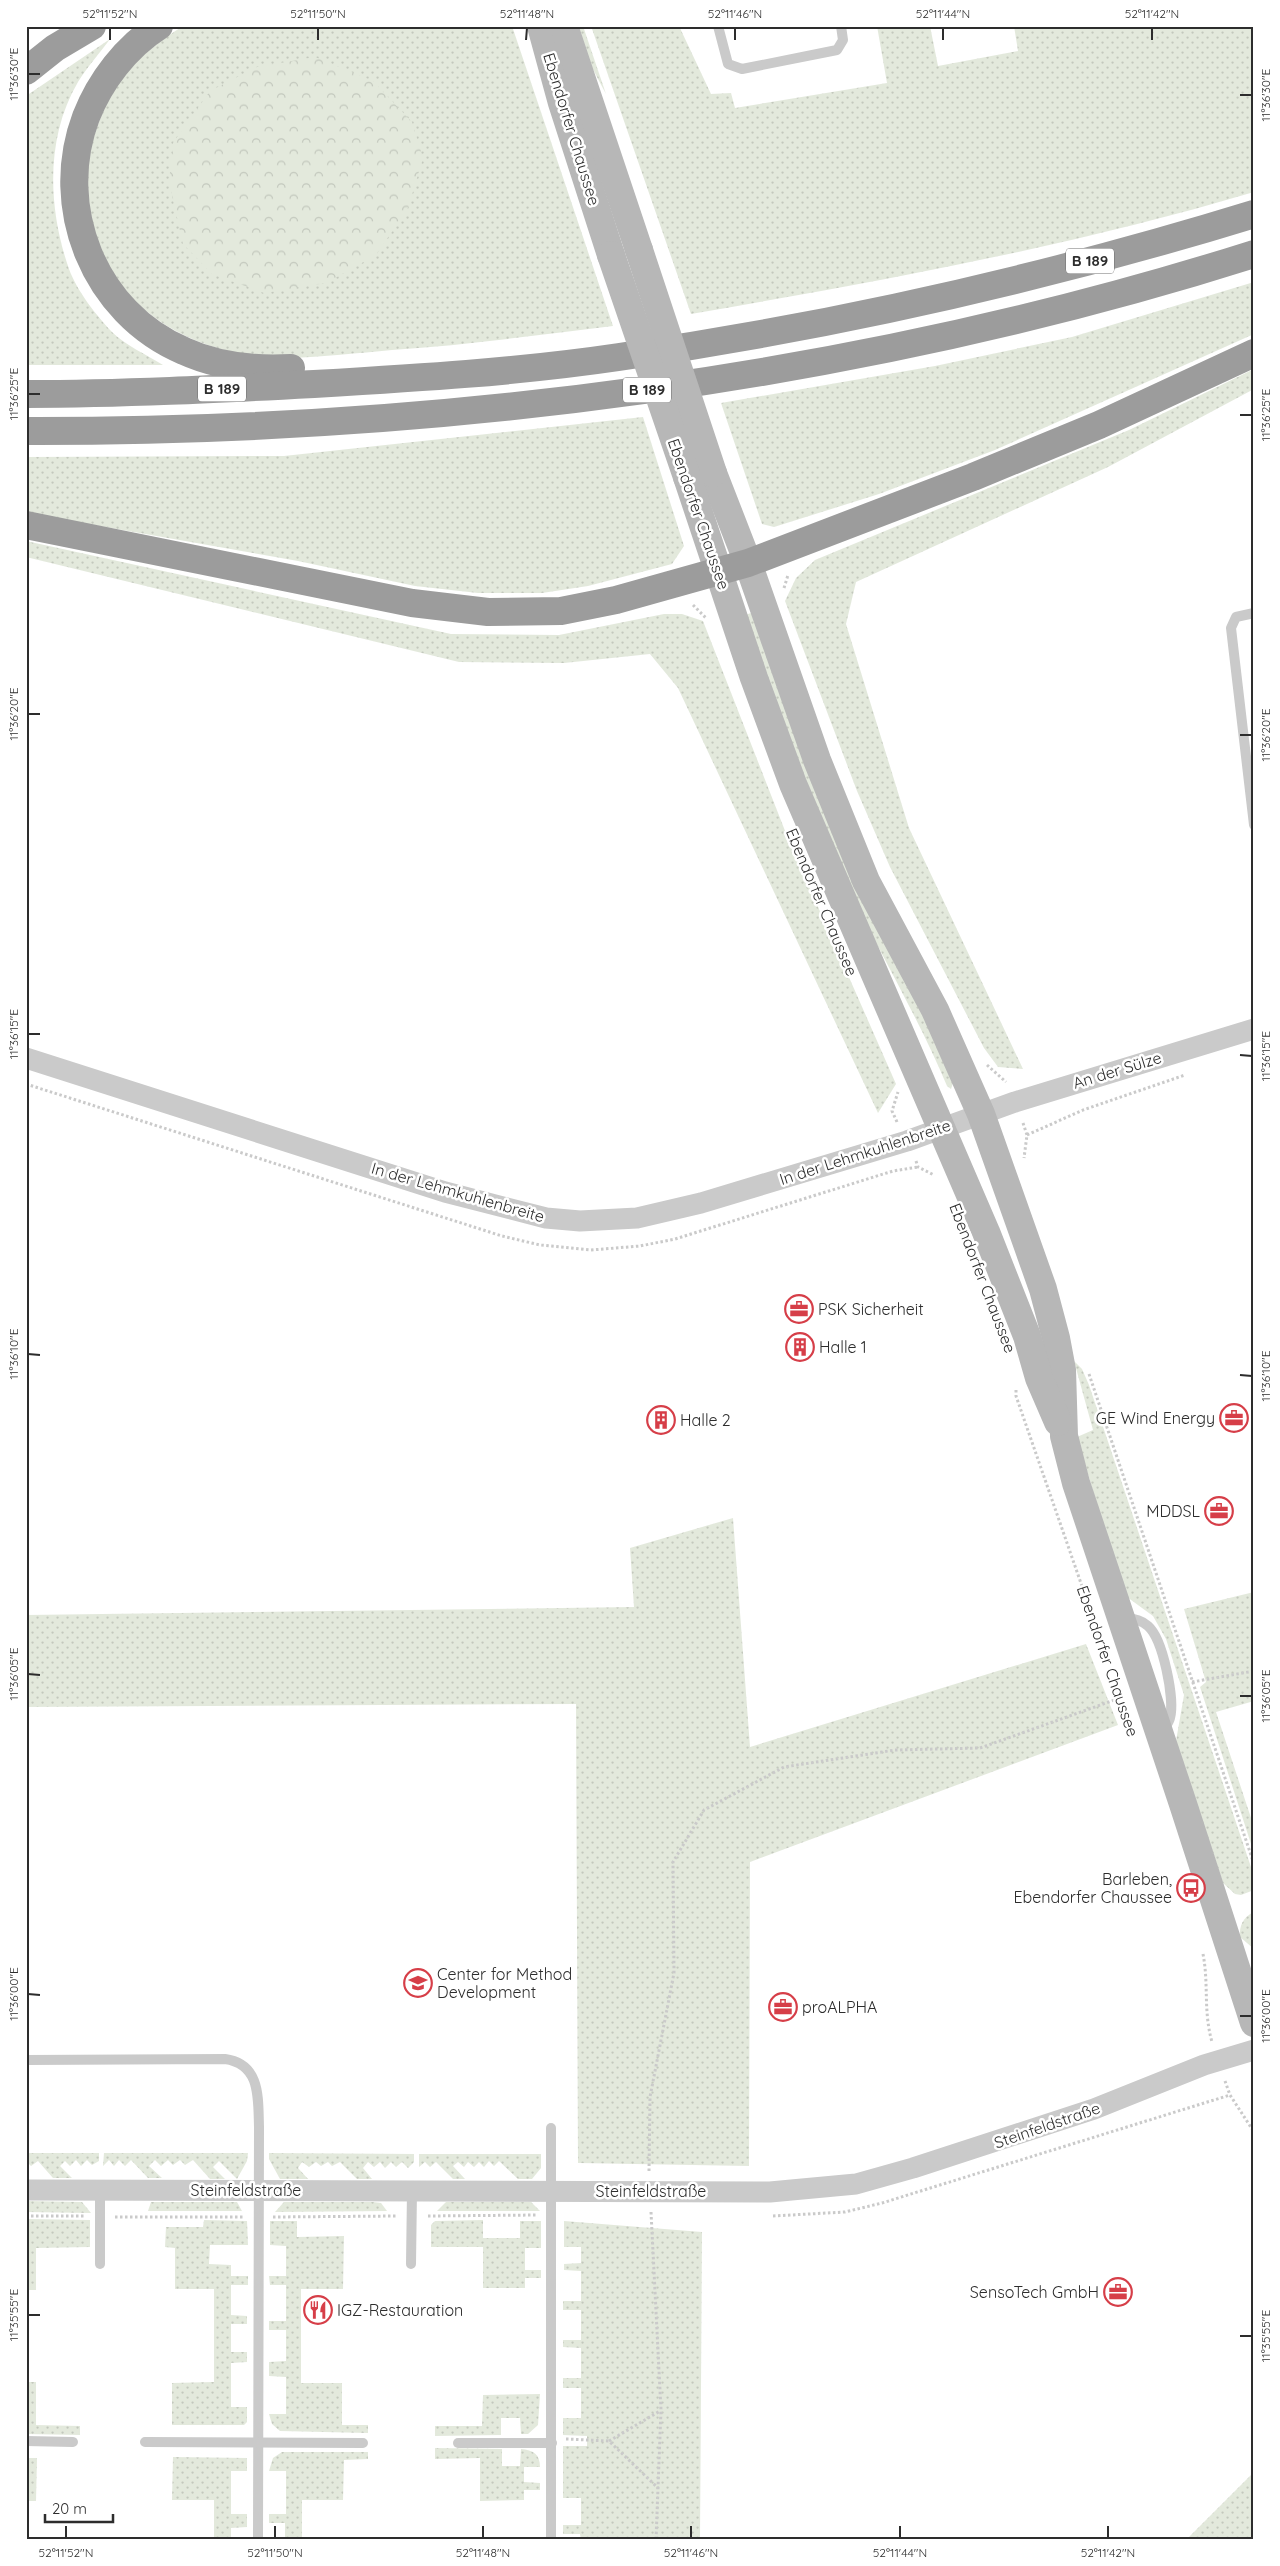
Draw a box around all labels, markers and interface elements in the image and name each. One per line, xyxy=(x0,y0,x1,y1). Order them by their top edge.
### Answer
text: 52°11'52"N xyxy=(83,6,137,21)
text: 52°11'50"N xyxy=(290,6,346,21)
text: 52°11'48"N xyxy=(500,6,554,21)
text: 52°11'46"N xyxy=(708,6,762,21)
text: 52°11'44"N xyxy=(916,6,970,21)
text: 52°11'42"N xyxy=(1125,6,1179,21)
text: 11°36'30"E xyxy=(6,47,21,100)
street label: Ebendorfer Chaussee xyxy=(539,50,605,208)
text: 11°36'30"E xyxy=(1258,68,1273,121)
road number: B 189 xyxy=(1066,248,1114,274)
text: 11°36'25"E xyxy=(6,368,21,420)
road number: B 189 xyxy=(198,376,246,402)
road number: B 189 xyxy=(623,378,671,402)
text: 11°36'25"E xyxy=(1258,389,1273,441)
street label: Ebendorfer Chaussee xyxy=(664,436,734,592)
text: 11°36'20"E xyxy=(6,687,21,741)
text: 11°36'20"E xyxy=(1258,708,1273,762)
street label: Ebendorfer Chaussee xyxy=(782,825,862,979)
text: 11°36'15"E xyxy=(6,1009,21,1059)
text: 11°36'15"E xyxy=(1258,1031,1273,1081)
street label: An der Sülze xyxy=(1070,1047,1164,1093)
street label: In der Lehmkuhlenbreite xyxy=(777,1115,953,1189)
street label: In der Lehmkuhlenbreite xyxy=(369,1158,547,1226)
street label: Ebendorfer Chaussee xyxy=(945,1200,1021,1356)
office icon: PSK Sicherheit xyxy=(784,1294,814,1324)
place label: PSK Sicherheit xyxy=(818,1299,924,1319)
text: 11°36'10"E xyxy=(6,1328,21,1379)
building icon: Halle 1 xyxy=(785,1332,815,1362)
place label: Halle 1 xyxy=(819,1337,867,1357)
text: 11°36'10"E xyxy=(1258,1350,1273,1401)
office icon: GE Wind Energy xyxy=(1219,1403,1249,1433)
building icon: Halle 2 xyxy=(646,1405,676,1435)
place label: GE Wind Energy xyxy=(1096,1408,1215,1428)
place label: Halle 2 xyxy=(680,1410,731,1430)
office icon: MDDSL xyxy=(1204,1496,1234,1526)
place label: MDDSL xyxy=(1146,1501,1200,1521)
street label: Ebendorfer Chaussee xyxy=(1073,1583,1143,1739)
text: 11°36'05"E xyxy=(6,1647,21,1701)
text: 11°36'05"E xyxy=(1258,1669,1273,1723)
place label: Barleben, Ebendorfer Chaussee xyxy=(1013,1869,1172,1907)
bus stop icon: Barleben, Ebendorfer Chaussee xyxy=(1176,1873,1206,1903)
place label: Center for Method Development xyxy=(437,1964,572,2002)
text: 11°36'00"E xyxy=(6,1967,21,2021)
school or university icon: Center for Method Development xyxy=(403,1968,433,1998)
text: 11°36'00"E xyxy=(1258,1989,1273,2043)
office icon: proALPHA xyxy=(768,1992,798,2022)
place label: proALPHA xyxy=(802,1997,877,2017)
street label: Steinfeldstraße xyxy=(991,2098,1103,2152)
street label: Steinfeldstraße xyxy=(191,2180,301,2200)
street label: Steinfeldstraße xyxy=(596,2181,706,2201)
office icon: SensoTech GmbH xyxy=(1103,2277,1133,2307)
place label: SensoTech GmbH xyxy=(970,2282,1099,2302)
text: 11°35'55"E xyxy=(6,2289,21,2341)
restaurant icon: IGZ-Restauration xyxy=(303,2295,333,2325)
place label: IGZ-Restauration xyxy=(337,2300,463,2320)
text: 11°35'55"E xyxy=(1258,2310,1273,2362)
scale bar xyxy=(45,2491,112,2523)
text: 20 m xyxy=(52,2499,87,2518)
text: 52°11'52"N xyxy=(39,2545,93,2560)
text: 52°11'50"N xyxy=(247,2545,303,2560)
text: 52°11'48"N xyxy=(456,2545,510,2560)
text: 52°11'46"N xyxy=(664,2545,718,2560)
text: 52°11'44"N xyxy=(873,2545,927,2560)
text: 52°11'42"N xyxy=(1081,2545,1135,2560)

